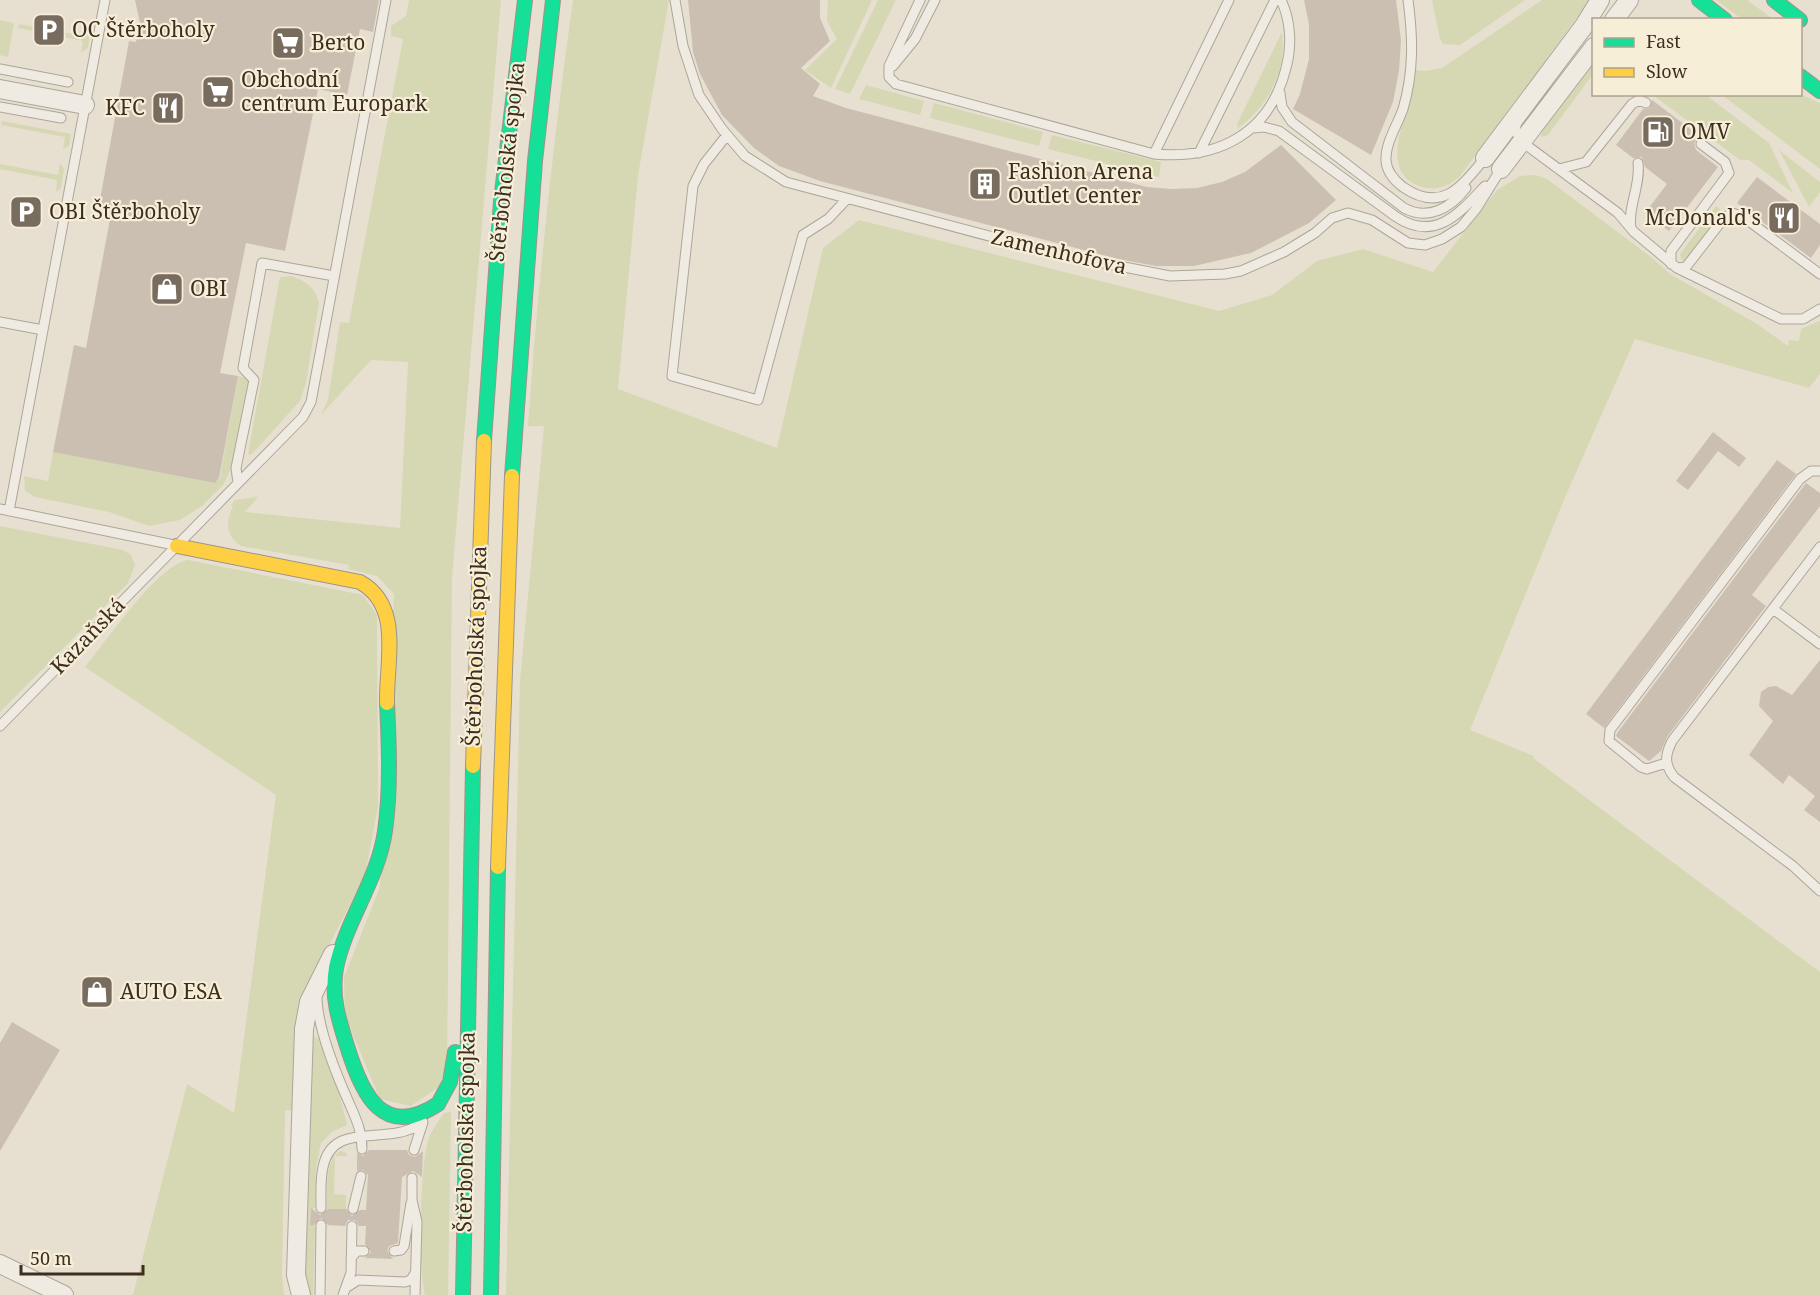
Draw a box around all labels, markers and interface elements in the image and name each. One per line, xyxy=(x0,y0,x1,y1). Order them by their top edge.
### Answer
parking icon: OC Štěrboholy xyxy=(31,12,67,48)
place label: OC Štěrboholy xyxy=(72,15,215,43)
legend xyxy=(1592,18,1802,96)
supermarket icon: Berto xyxy=(270,25,306,61)
place label: Berto xyxy=(311,28,365,56)
text: Fast xyxy=(1646,29,1681,53)
text: Slow xyxy=(1646,59,1688,83)
street label: Štěrboholská spojka xyxy=(482,61,530,263)
place label: Obchodní centrum Europark xyxy=(241,65,428,117)
supermarket icon: Obchodní centrum Europark xyxy=(200,74,236,110)
restaurant icon: KFC xyxy=(150,90,186,126)
place label: KFC xyxy=(105,93,145,121)
fuel station icon: OMV xyxy=(1640,114,1676,150)
place label: OMV xyxy=(1681,117,1731,145)
place label: Fashion Arena Outlet Center xyxy=(1008,157,1153,209)
building icon: Fashion Arena Outlet Center xyxy=(967,166,1003,202)
parking icon: OBI Štěrboholy xyxy=(8,194,44,230)
place label: OBI Štěrboholy xyxy=(49,197,200,225)
restaurant icon: McDonald's xyxy=(1766,200,1802,236)
place label: McDonald's xyxy=(1645,203,1761,231)
street label: Zamenhofova xyxy=(989,222,1130,280)
shop icon: OBI xyxy=(149,271,185,307)
place label: OBI xyxy=(190,274,227,302)
street label: Štěrboholská spojka xyxy=(458,545,492,747)
street label: Kazaňská xyxy=(44,591,131,680)
shop icon: AUTO ESA xyxy=(79,974,115,1010)
place label: AUTO ESA xyxy=(120,977,222,1005)
street label: Štěrboholská spojka xyxy=(449,1031,481,1233)
scale bar xyxy=(21,1238,142,1276)
text: 50 m xyxy=(30,1246,72,1270)

